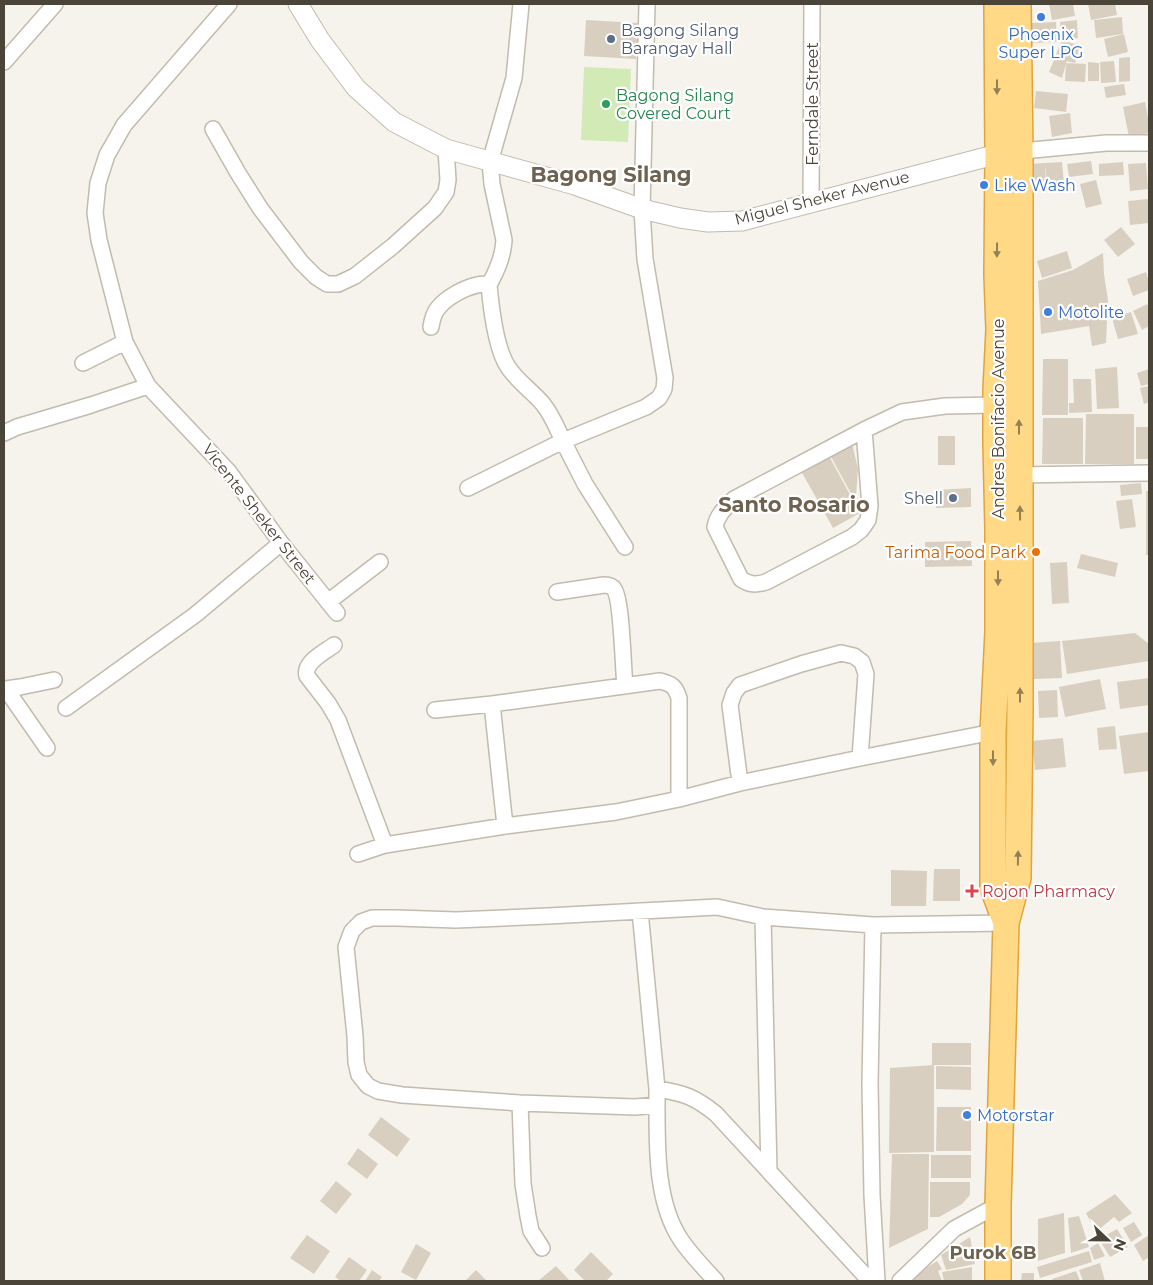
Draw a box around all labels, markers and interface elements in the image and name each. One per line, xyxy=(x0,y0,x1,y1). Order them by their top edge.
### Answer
marker: Phoenix Super LPG xyxy=(1035,11,1047,23)
place label: Bagong Silang Barangay Hall xyxy=(621,21,739,58)
place label: Phoenix Super LPG xyxy=(999,25,1084,62)
marker: Bagong Silang Barangay Hall xyxy=(605,33,617,45)
street label: Ferndale Street xyxy=(803,42,822,166)
one-way arrow xyxy=(993,80,1001,96)
place label: Bagong Silang Covered Court xyxy=(616,86,734,123)
marker: Bagong Silang Covered Court xyxy=(600,98,612,110)
district label: Bagong Silang xyxy=(530,162,692,187)
street label: Miguel Sheker Avenue xyxy=(733,167,911,229)
place label: Like Wash xyxy=(994,176,1076,195)
marker: Like Wash xyxy=(978,179,990,191)
one-way arrow xyxy=(993,242,1001,258)
place label: Motolite xyxy=(1058,303,1124,322)
marker: Motolite xyxy=(1042,306,1054,318)
street label: Andres Bonifacio Avenue xyxy=(989,319,1008,519)
one-way arrow xyxy=(1015,418,1023,434)
street label: Vicente Sheker Street xyxy=(198,440,320,588)
place label: Shell xyxy=(904,489,943,508)
district label: Santo Rosario xyxy=(718,492,870,517)
marker: Shell xyxy=(947,492,959,504)
one-way arrow xyxy=(1016,505,1024,521)
place label: Tarima Food Park xyxy=(885,543,1026,562)
marker: Tarima Food Park xyxy=(1030,546,1042,558)
one-way arrow xyxy=(994,570,1002,586)
one-way arrow xyxy=(1017,687,1025,703)
one-way arrow xyxy=(989,750,997,766)
one-way arrow xyxy=(1014,850,1022,866)
place label: Rojon Pharmacy xyxy=(982,882,1115,901)
marker: Rojon Pharmacy xyxy=(966,885,978,897)
place label: Motorstar xyxy=(977,1106,1055,1125)
marker: Motorstar xyxy=(961,1109,973,1121)
north arrow xyxy=(1083,1215,1133,1265)
text: N xyxy=(1110,1236,1131,1253)
district label: Purok 6B xyxy=(949,1242,1037,1264)

